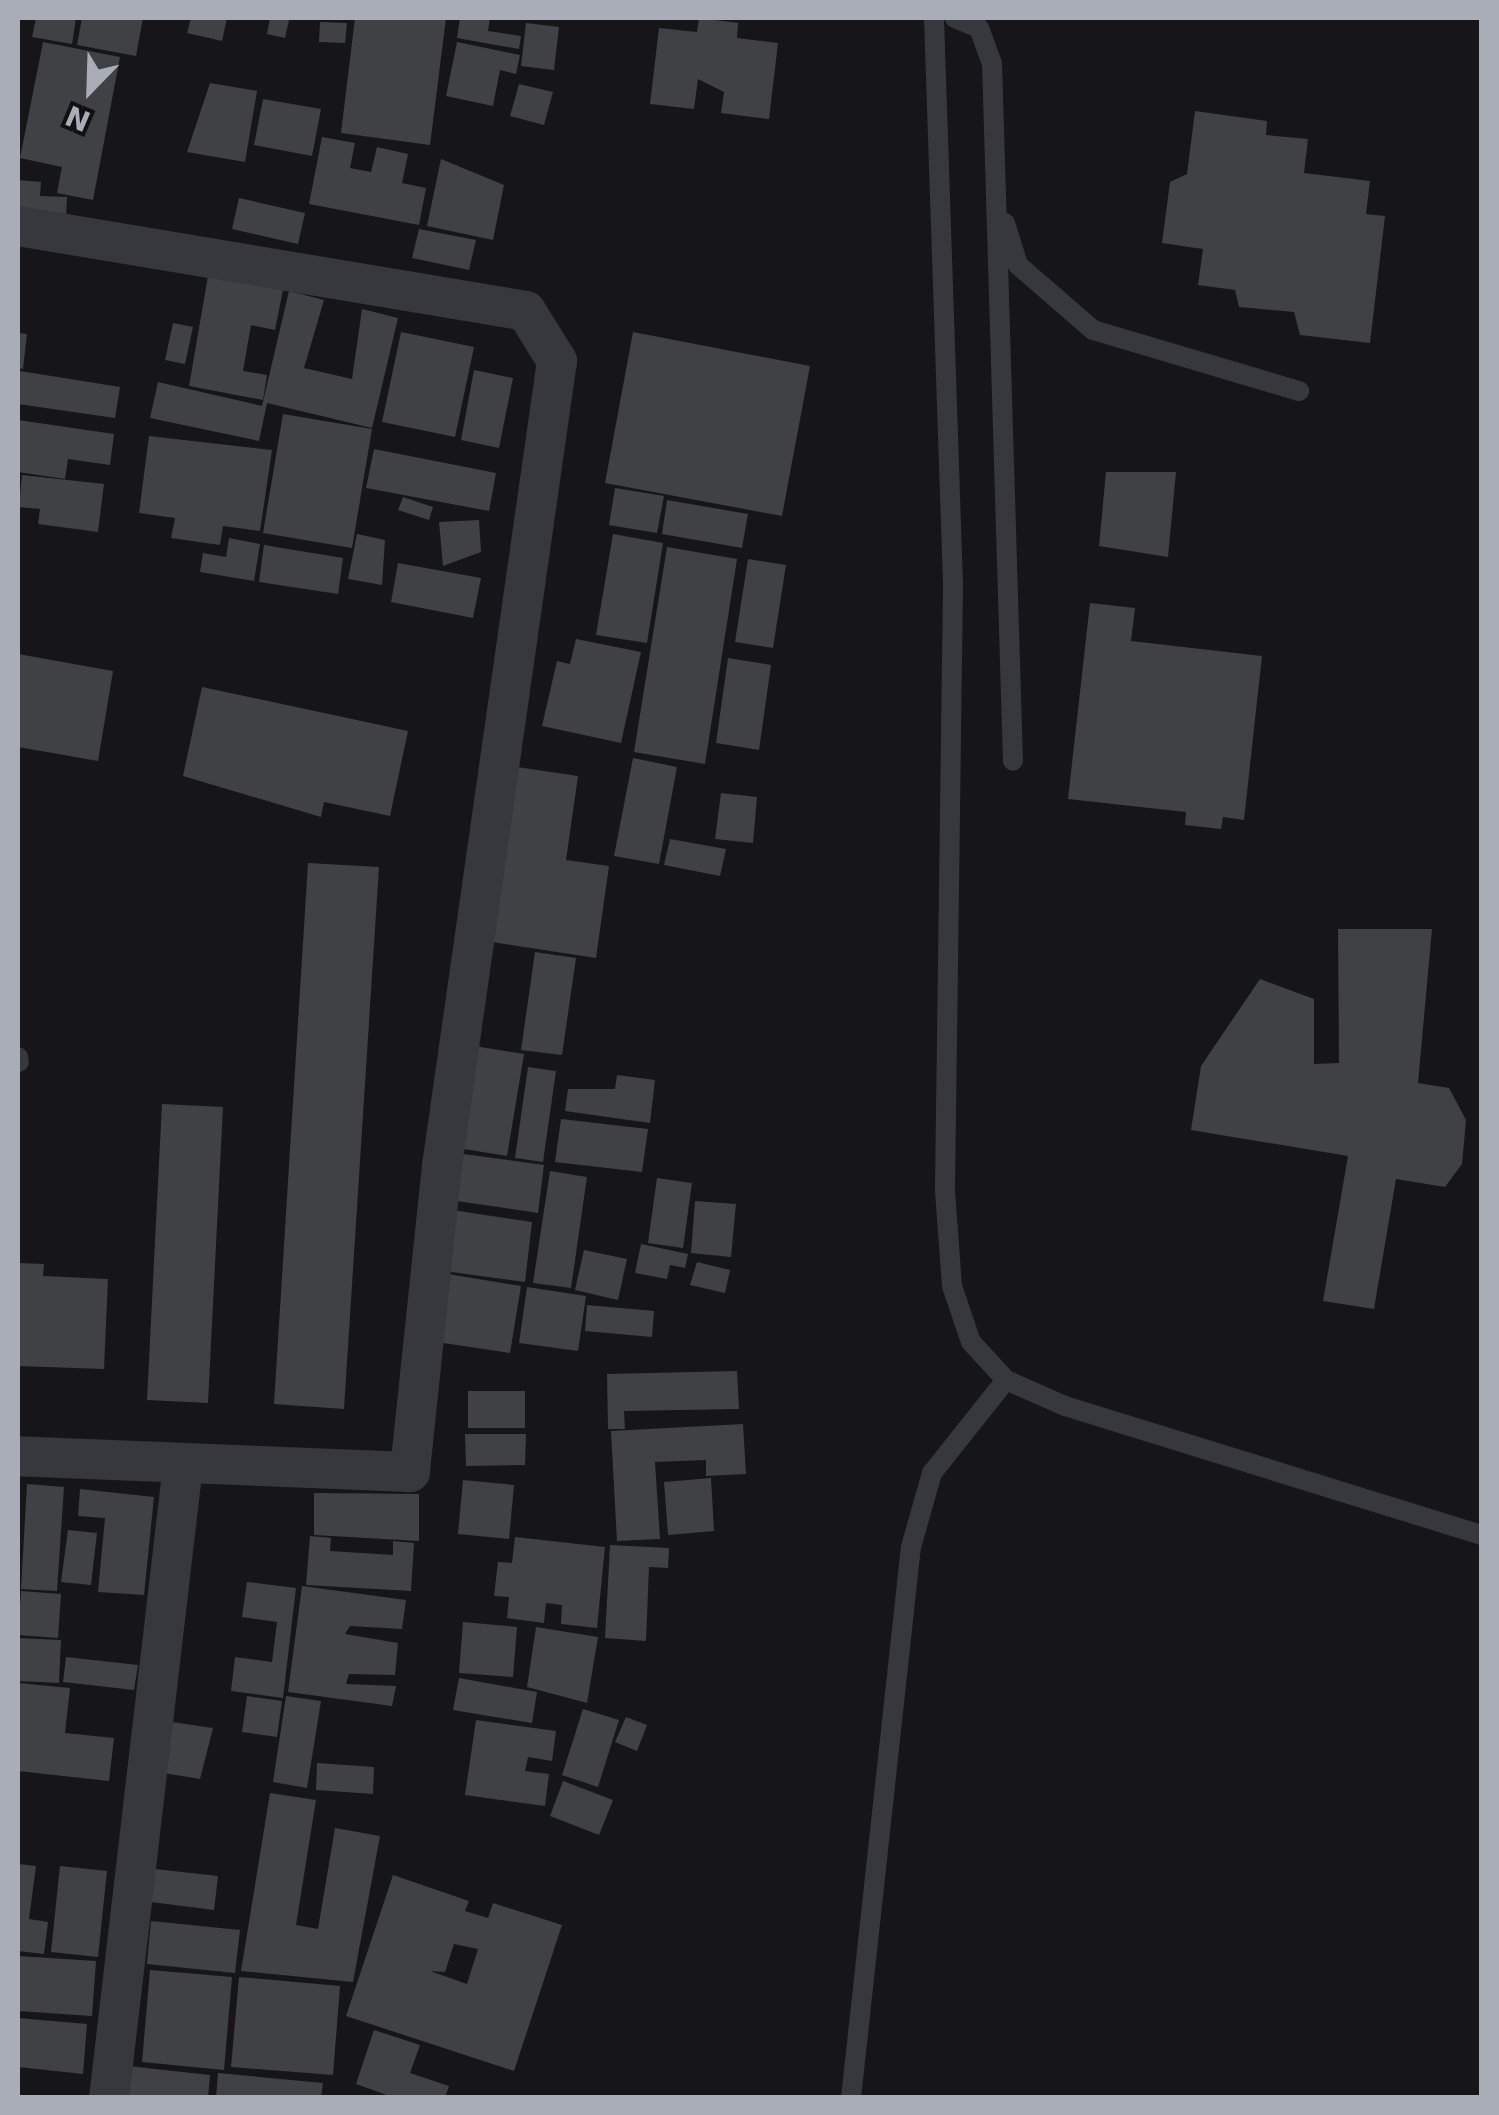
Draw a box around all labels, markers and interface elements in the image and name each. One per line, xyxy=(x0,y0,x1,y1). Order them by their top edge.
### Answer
north arrow xyxy=(40,40,140,140)
text: N xyxy=(61,98,95,138)

